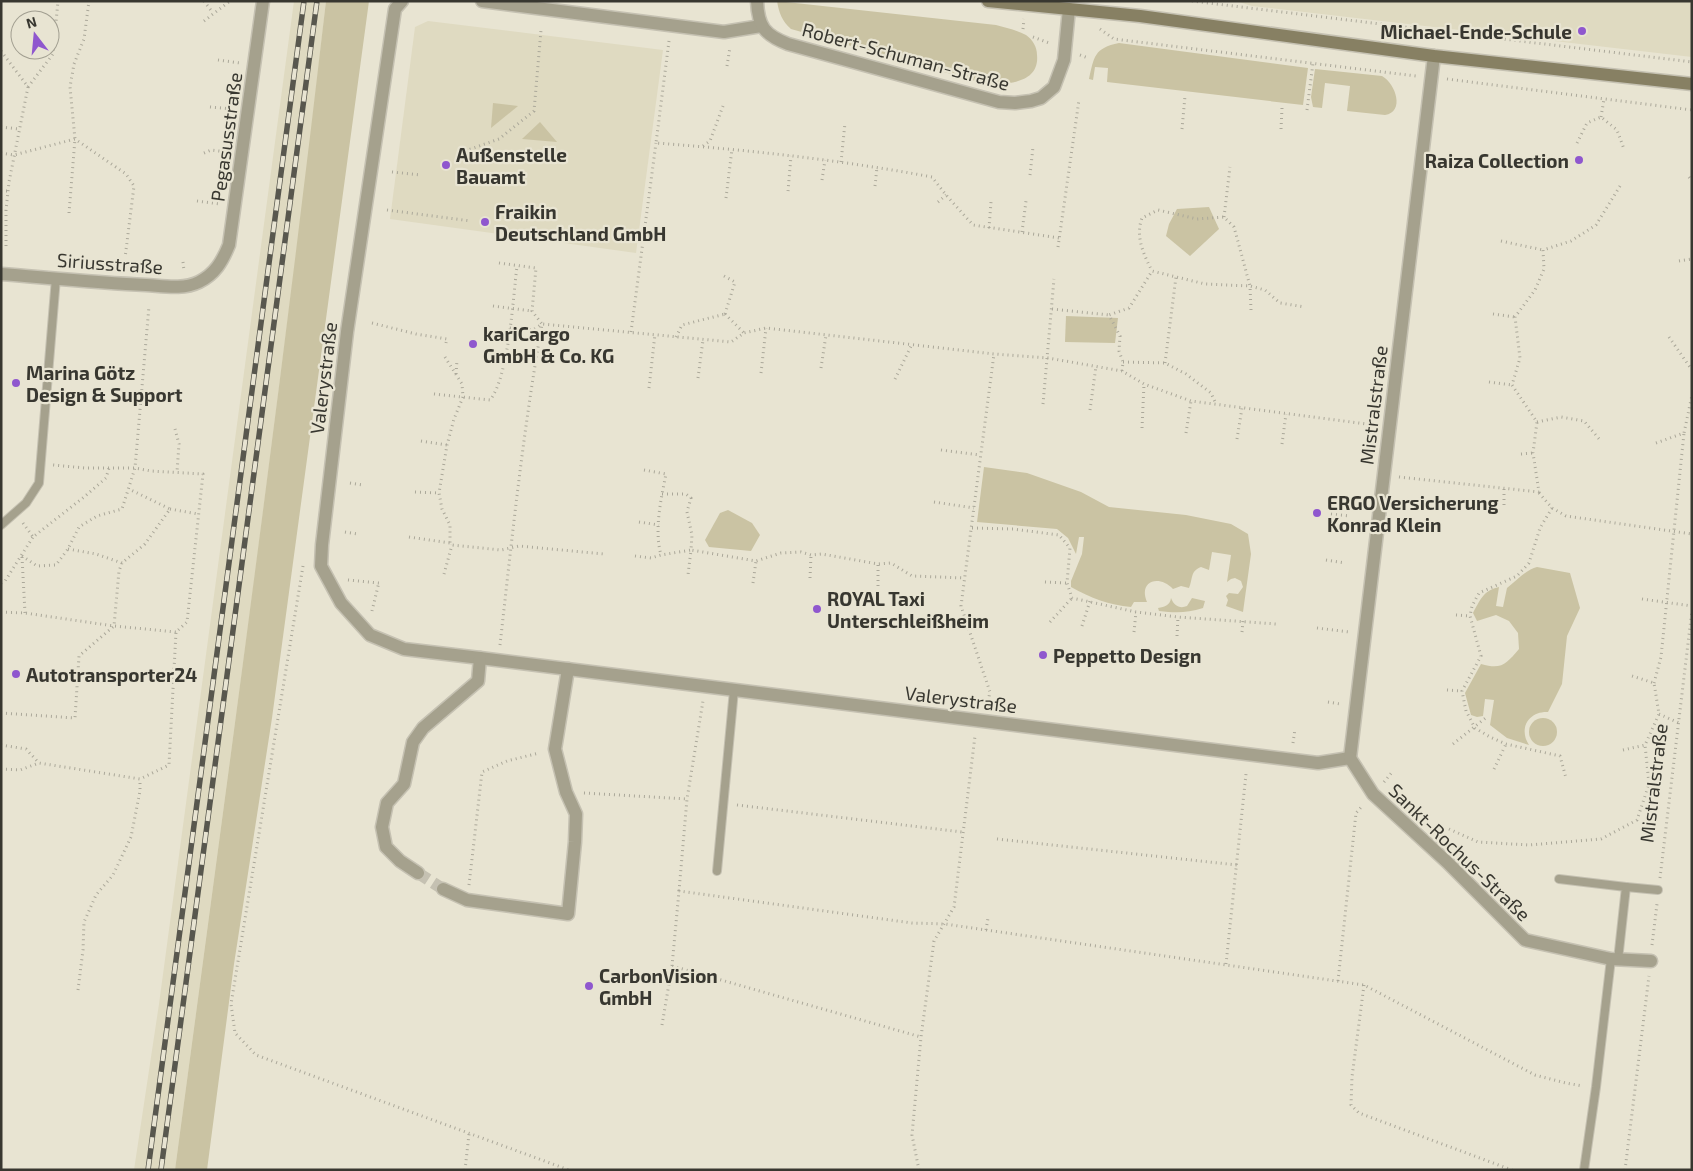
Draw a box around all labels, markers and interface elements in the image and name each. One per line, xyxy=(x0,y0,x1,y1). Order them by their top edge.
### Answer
north arrow xyxy=(10,10,60,60)
text: N xyxy=(24,12,38,32)
street label: Robert-Schuman-Straße xyxy=(800,17,1012,95)
place label: Michael-Ende-Schule xyxy=(1380,20,1572,43)
marker: Michael-Ende-Schule xyxy=(1576,25,1588,37)
street label: Pegasusstraße xyxy=(206,71,246,203)
place label: Außenstelle Bauamt xyxy=(456,143,567,188)
place label: Raiza Collection xyxy=(1425,149,1569,172)
marker: Raiza Collection xyxy=(1573,154,1585,166)
marker: Außenstelle Bauamt xyxy=(440,159,452,171)
place label: Fraikin Deutschland GmbH xyxy=(495,200,666,245)
marker: Fraikin Deutschland GmbH xyxy=(479,216,491,228)
street label: Siriusstraße xyxy=(56,248,164,278)
street label: Valerystraße xyxy=(305,321,341,435)
place label: kariCargo GmbH & Co. KG xyxy=(483,322,614,367)
marker: kariCargo GmbH & Co. KG xyxy=(467,338,479,350)
street label: Mistralstraße xyxy=(1354,344,1392,466)
place label: Marina Götz Design & Support xyxy=(26,361,183,406)
marker: Marina Götz Design & Support xyxy=(10,377,22,389)
place label: ERGO Versicherung Konrad Klein xyxy=(1327,491,1499,536)
marker: ERGO Versicherung Konrad Klein xyxy=(1311,507,1323,519)
place label: ROYAL Taxi Unterschleißheim xyxy=(827,587,989,632)
marker: ROYAL Taxi Unterschleißheim xyxy=(811,603,823,615)
place label: Peppetto Design xyxy=(1053,644,1201,667)
marker: Peppetto Design xyxy=(1037,649,1049,661)
place label: Autotransporter24 xyxy=(26,663,197,686)
marker: Autotransporter24 xyxy=(10,668,22,680)
street label: Valerystraße xyxy=(904,681,1018,717)
street label: Mistralstraße xyxy=(1634,722,1672,844)
street label: Sankt-Rochus-Straße xyxy=(1384,778,1536,926)
place label: CarbonVision GmbH xyxy=(599,964,718,1009)
marker: CarbonVision GmbH xyxy=(583,980,595,992)

